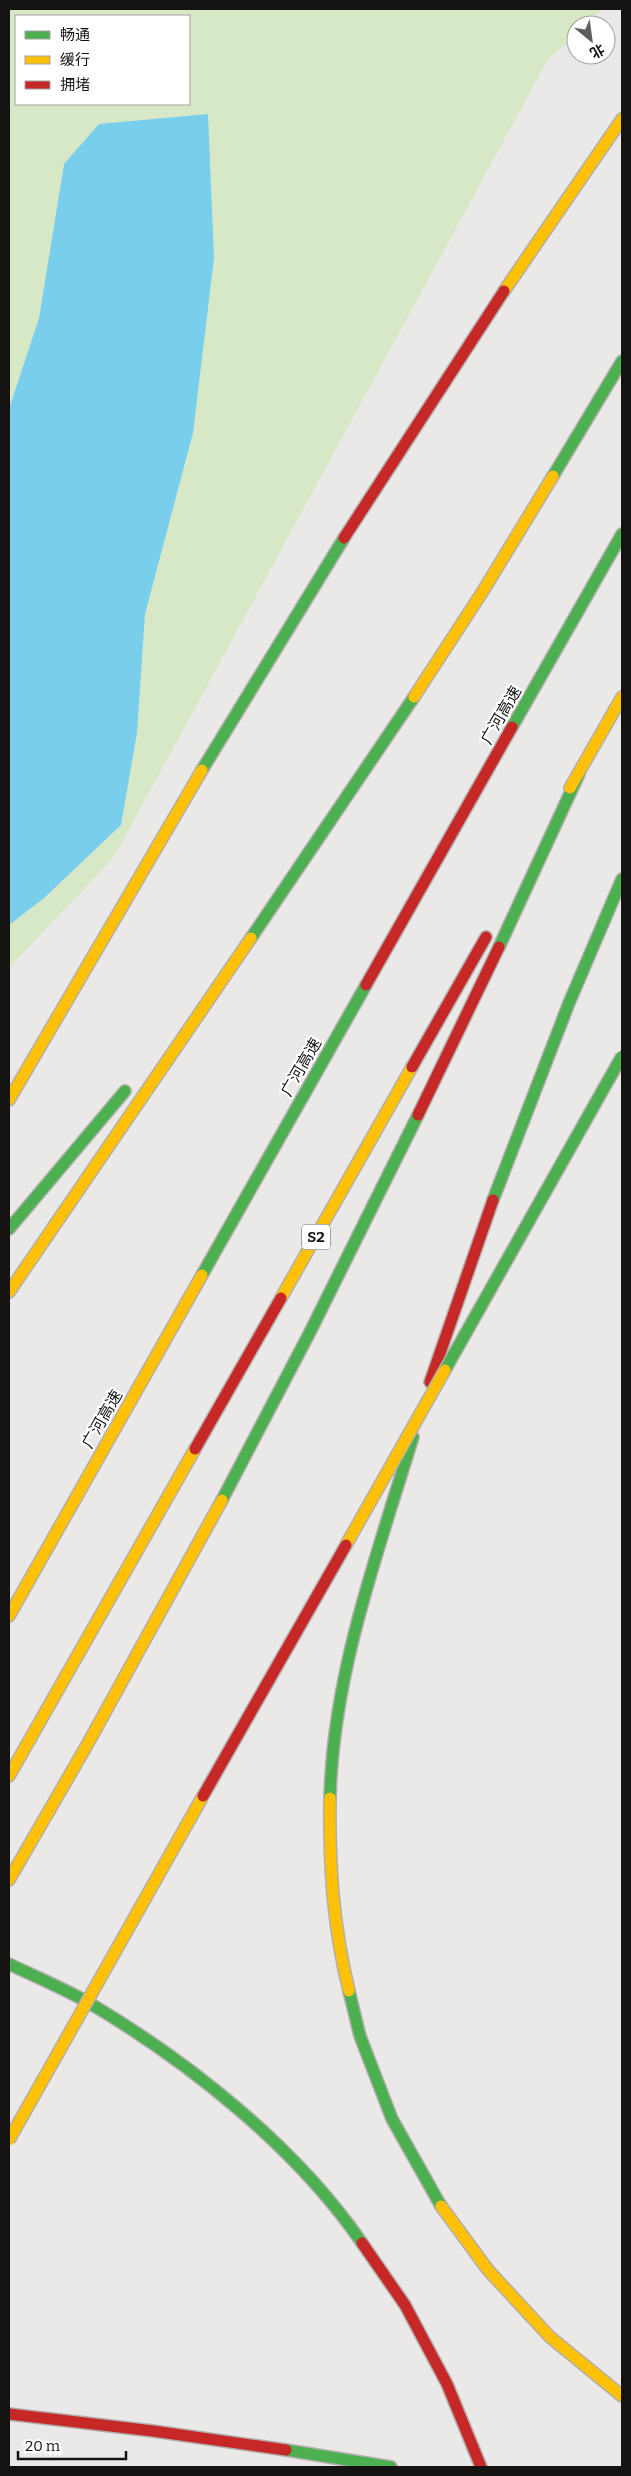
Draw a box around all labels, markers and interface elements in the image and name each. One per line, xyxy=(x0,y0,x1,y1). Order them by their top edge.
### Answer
legend xyxy=(15,15,190,105)
north arrow xyxy=(566,15,616,65)
text: 畅通 xyxy=(60,26,90,44)
text: 北 xyxy=(587,40,607,62)
text: 缓行 xyxy=(60,51,90,69)
text: 拥堵 xyxy=(60,76,90,94)
street label: 广河高速 xyxy=(477,683,525,747)
street label: 广河高速 xyxy=(277,1035,325,1099)
road number: S2 xyxy=(302,1224,330,1250)
street label: 广河高速 xyxy=(78,1387,126,1451)
scale bar xyxy=(18,2428,125,2460)
text: 20 m xyxy=(25,2437,61,2455)

